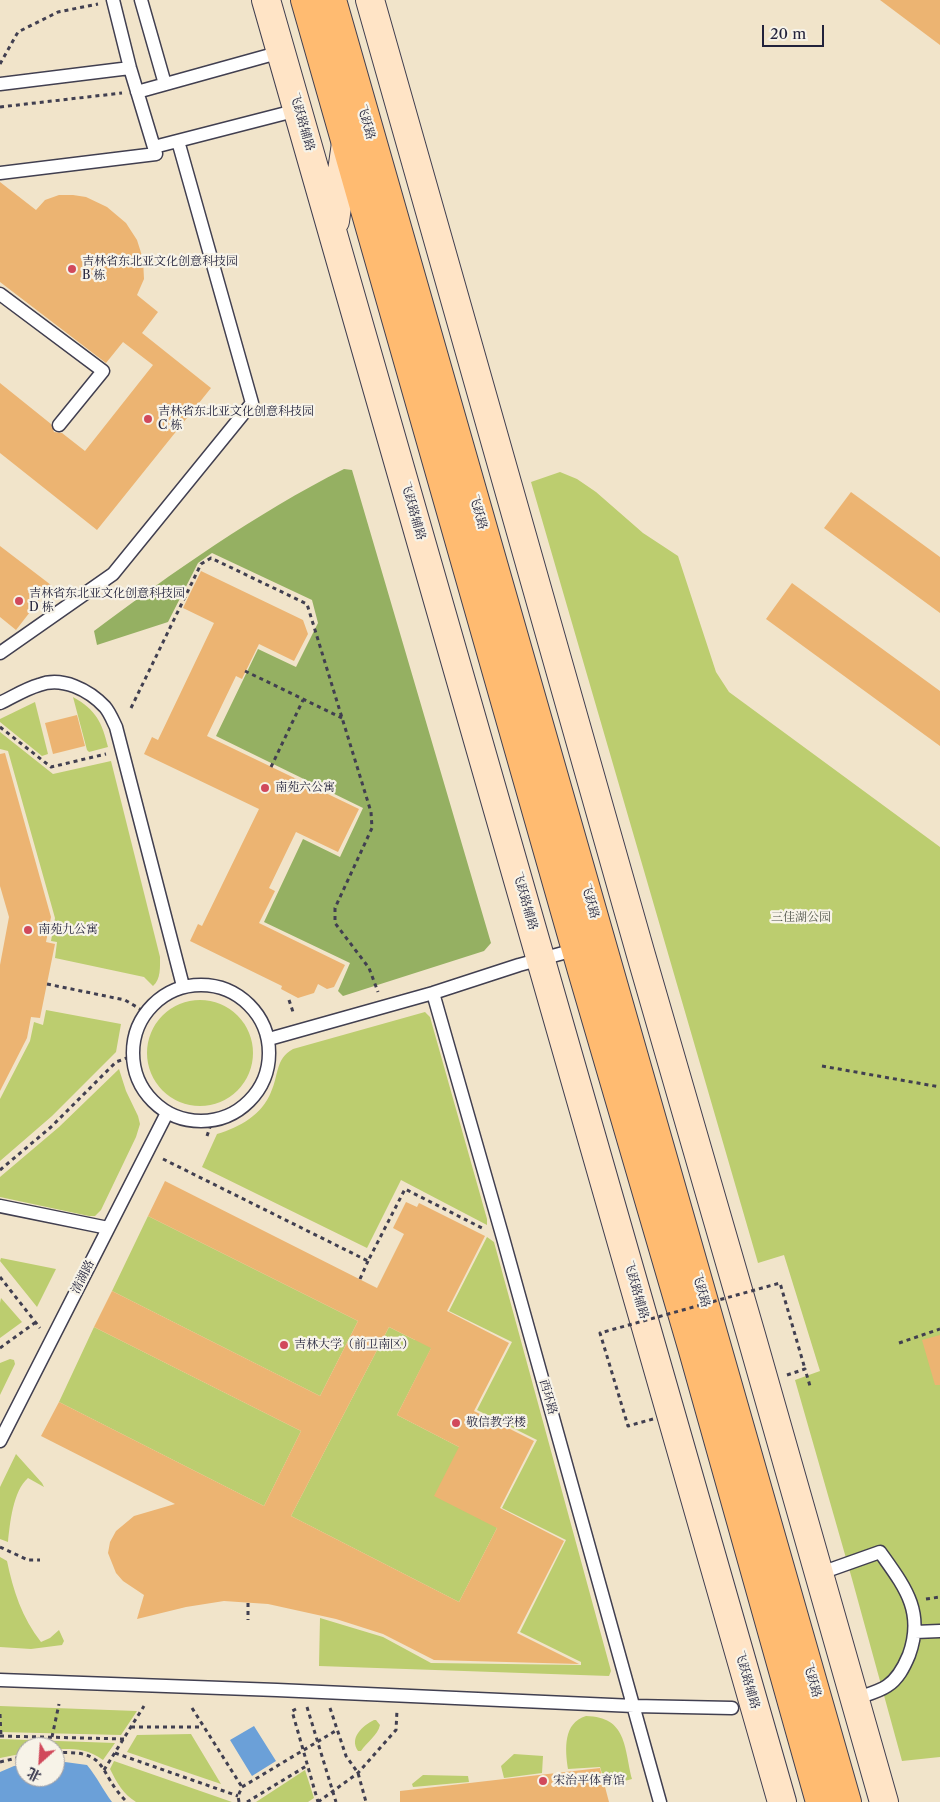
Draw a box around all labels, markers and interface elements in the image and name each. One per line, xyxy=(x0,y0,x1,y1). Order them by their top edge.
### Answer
scale bar xyxy=(765,15,828,47)
text: 20 m xyxy=(770,24,806,43)
street label: 飞跃路辅路 xyxy=(287,91,317,153)
street label: 飞跃路 xyxy=(354,103,378,141)
place label: 吉林省东北亚文化创意科技园 B 栋 xyxy=(82,255,238,283)
marker: 吉林省东北亚文化创意科技园 B 栋 xyxy=(66,263,78,275)
place label: 吉林省东北亚文化创意科技园 C 栋 xyxy=(158,405,314,433)
marker: 吉林省东北亚文化创意科技园 C 栋 xyxy=(142,413,154,425)
street label: 飞跃路辅路 xyxy=(398,480,428,542)
street label: 飞跃路 xyxy=(466,493,490,531)
place label: 吉林省东北亚文化创意科技园 D 栋 xyxy=(29,587,185,615)
marker: 吉林省东北亚文化创意科技园 D 栋 xyxy=(13,595,25,607)
place label: 南苑六公寓 xyxy=(275,781,335,795)
marker: 南苑六公寓 xyxy=(259,782,271,794)
street label: 飞跃路辅路 xyxy=(510,870,540,932)
street label: 飞跃路 xyxy=(578,882,602,920)
park label: 三佳湖公园 xyxy=(771,911,831,925)
place label: 南苑九公寓 xyxy=(38,923,98,937)
marker: 南苑九公寓 xyxy=(22,924,34,936)
street label: 清湖路 xyxy=(68,1258,98,1296)
street label: 飞跃路辅路 xyxy=(621,1259,651,1321)
street label: 飞跃路 xyxy=(689,1271,713,1309)
place label: 吉林大学（前卫南区） xyxy=(294,1338,414,1352)
marker: 吉林大学（前卫南区） xyxy=(278,1339,290,1351)
street label: 西环路 xyxy=(536,1378,560,1416)
place label: 敬信教学楼 xyxy=(466,1416,526,1430)
marker: 敬信教学楼 xyxy=(450,1417,462,1429)
street label: 飞跃路辅路 xyxy=(732,1649,762,1711)
street label: 飞跃路 xyxy=(800,1661,824,1699)
north arrow xyxy=(15,1737,65,1787)
text: 北 xyxy=(24,1763,44,1786)
place label: 宋治平体育馆 xyxy=(553,1774,625,1788)
marker: 宋治平体育馆 xyxy=(537,1775,549,1787)

